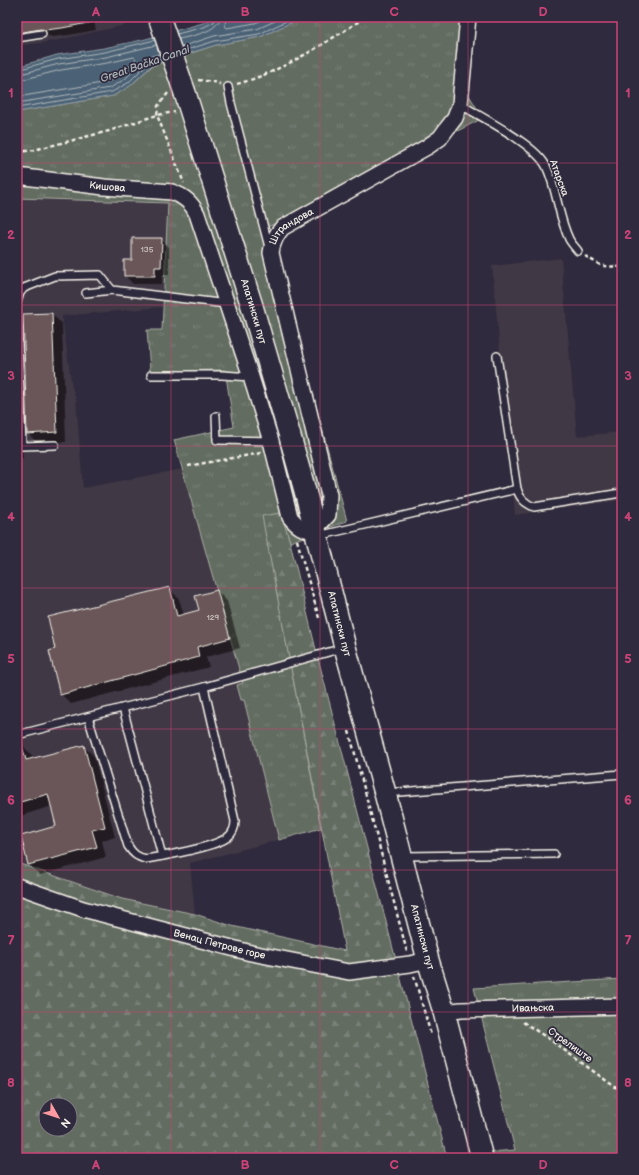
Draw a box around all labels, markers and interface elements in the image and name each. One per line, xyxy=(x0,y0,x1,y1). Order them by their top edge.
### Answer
text: A xyxy=(91,4,100,20)
text: B xyxy=(240,4,250,20)
text: C xyxy=(389,4,399,20)
text: D xyxy=(538,4,548,20)
water label: Great Bačka Canal xyxy=(99,42,192,85)
text: 1 xyxy=(8,85,14,101)
text: 1 xyxy=(625,85,631,101)
street label: Атарска xyxy=(547,157,571,198)
street label: Кишова xyxy=(89,179,126,195)
street label: Штрандова xyxy=(267,206,316,247)
text: 2 xyxy=(7,227,15,243)
text: 2 xyxy=(624,227,632,243)
house number: 135 xyxy=(141,245,154,254)
street label: Апатински пут xyxy=(238,277,269,346)
text: 3 xyxy=(7,368,15,384)
text: 3 xyxy=(624,368,632,384)
text: 4 xyxy=(7,509,15,525)
text: 4 xyxy=(624,509,632,525)
street label: Апатински пут xyxy=(325,589,353,658)
house number: 129 xyxy=(207,613,220,622)
text: 5 xyxy=(7,651,15,667)
text: 5 xyxy=(624,651,632,667)
text: 6 xyxy=(7,792,15,808)
text: 6 xyxy=(624,792,632,808)
street label: Апатински пут xyxy=(408,902,437,972)
street label: Венац Петрове горе xyxy=(172,927,267,962)
text: 7 xyxy=(7,933,15,949)
text: 7 xyxy=(624,933,632,949)
street label: Ивањска xyxy=(512,1002,554,1015)
street label: Стрелиште xyxy=(546,1025,595,1065)
text: 8 xyxy=(7,1075,15,1091)
text: 8 xyxy=(624,1075,632,1091)
north arrow xyxy=(38,1097,78,1137)
text: N xyxy=(58,1116,73,1130)
text: A xyxy=(91,1157,100,1173)
text: B xyxy=(240,1157,250,1173)
text: C xyxy=(389,1157,399,1173)
text: D xyxy=(538,1157,548,1173)

